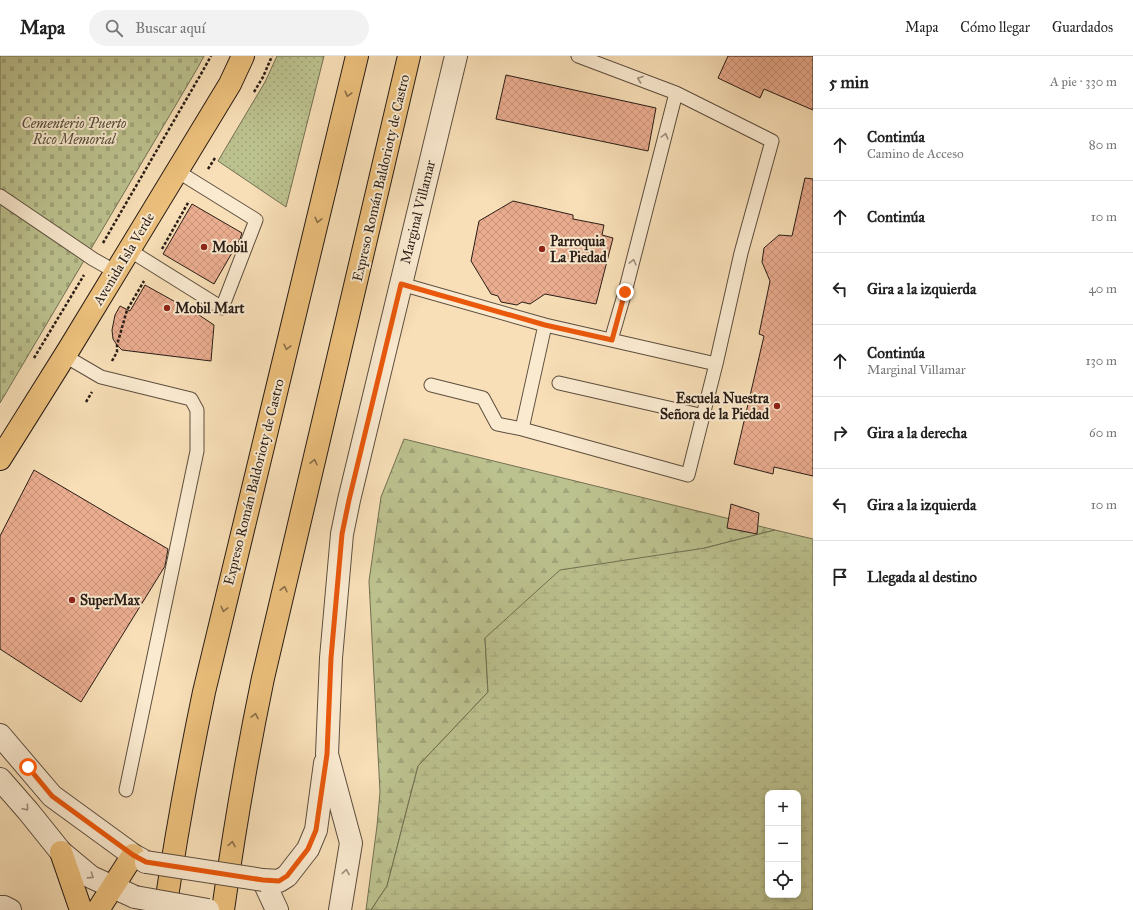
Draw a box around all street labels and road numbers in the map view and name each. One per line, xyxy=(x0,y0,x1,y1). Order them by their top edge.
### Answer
street label: Expreso Román Baldorioty de Castro xyxy=(349,73,413,283)
street label: Marginal Villamar xyxy=(397,158,439,266)
street label: Avenida Isla Verde xyxy=(89,210,158,309)
street label: Expreso Román Baldorioty de Castro xyxy=(220,377,288,587)

